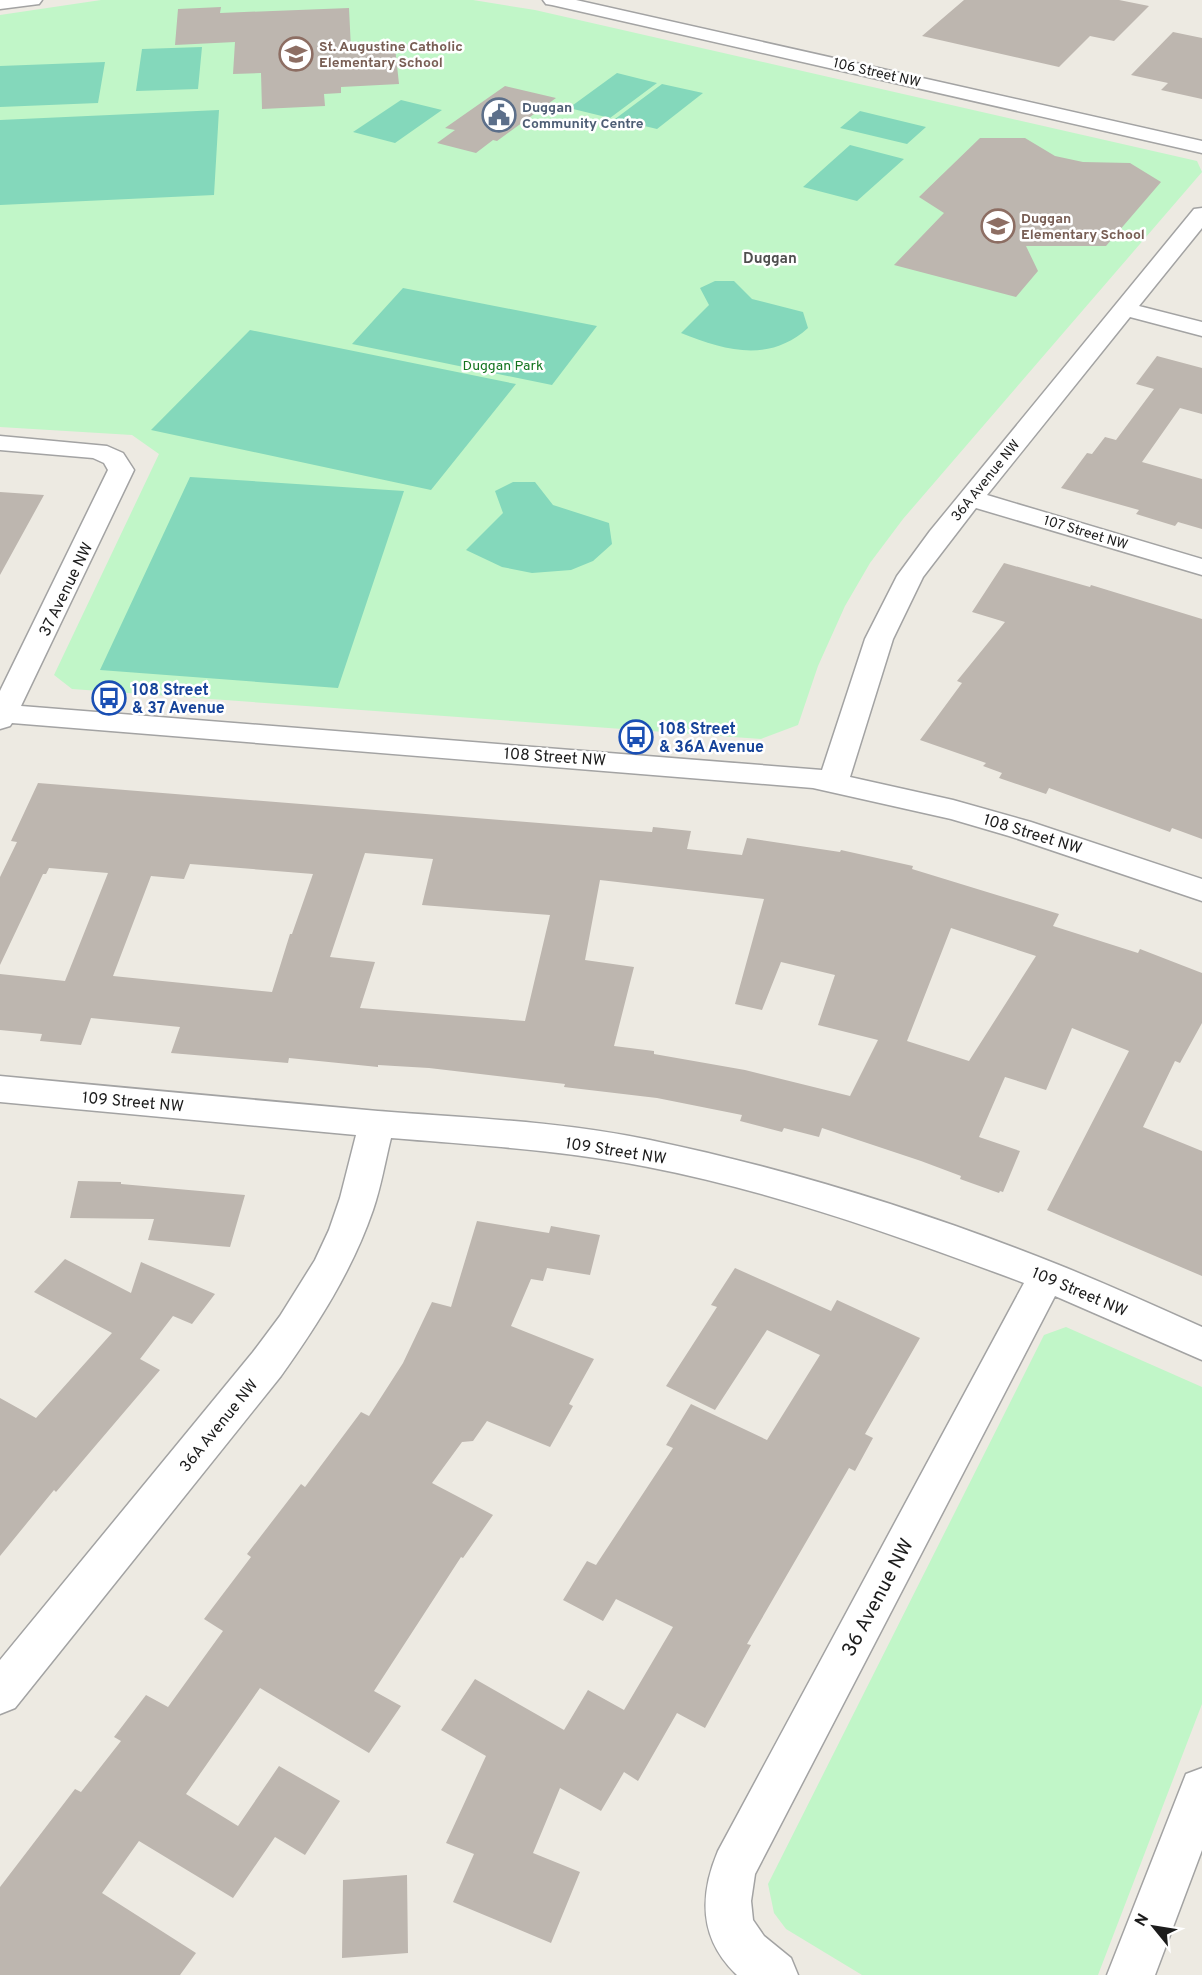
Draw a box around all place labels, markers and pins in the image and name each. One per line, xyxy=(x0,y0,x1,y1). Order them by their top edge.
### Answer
school or university icon: St. Augustine Catholic Elementary School xyxy=(278,36,314,72)
place label: St. Augustine Catholic Elementary School xyxy=(319,39,463,72)
public building icon: Duggan Community Centre xyxy=(481,97,517,133)
place label: Duggan Community Centre xyxy=(522,100,644,133)
school or university icon: Duggan Elementary School xyxy=(980,208,1016,244)
place label: Duggan Elementary School xyxy=(1021,211,1145,244)
bus stop icon: 108 Street & 37 Avenue xyxy=(91,680,127,716)
place label: 108 Street & 37 Avenue xyxy=(132,681,225,719)
bus stop icon: 108 Street & 36A Avenue xyxy=(618,719,654,755)
place label: 108 Street & 36A Avenue xyxy=(659,720,764,758)

